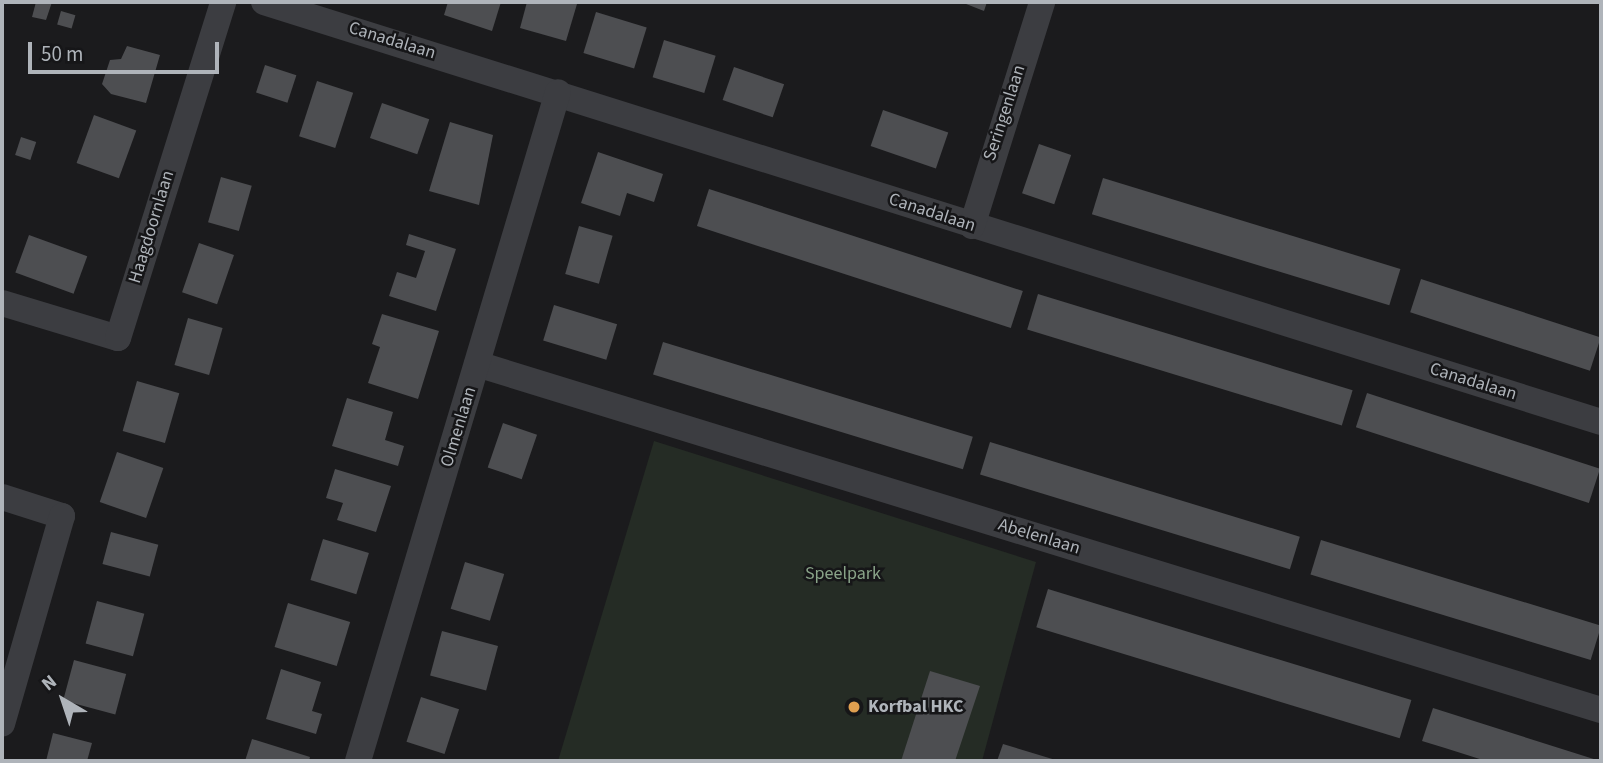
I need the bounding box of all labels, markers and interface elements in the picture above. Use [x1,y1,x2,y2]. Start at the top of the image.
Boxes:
street label: Canadalaan [346,18,438,64]
scale bar [32,28,222,72]
text: 50 m [41,39,83,69]
street label: Seringenlaan [979,62,1031,164]
street label: Haagdoornlaan [125,168,179,286]
street label: Canadalaan [886,189,978,237]
street label: Canadalaan [1427,359,1519,405]
street label: Olmenlaan [437,384,481,470]
street label: Abelenlaan [995,514,1083,560]
park label: Speelpark [805,563,881,585]
north arrow [28,665,98,735]
text: N [36,669,63,698]
place label: Korfbal HKC [868,696,964,718]
marker: Korfbal HKC [846,699,862,715]

